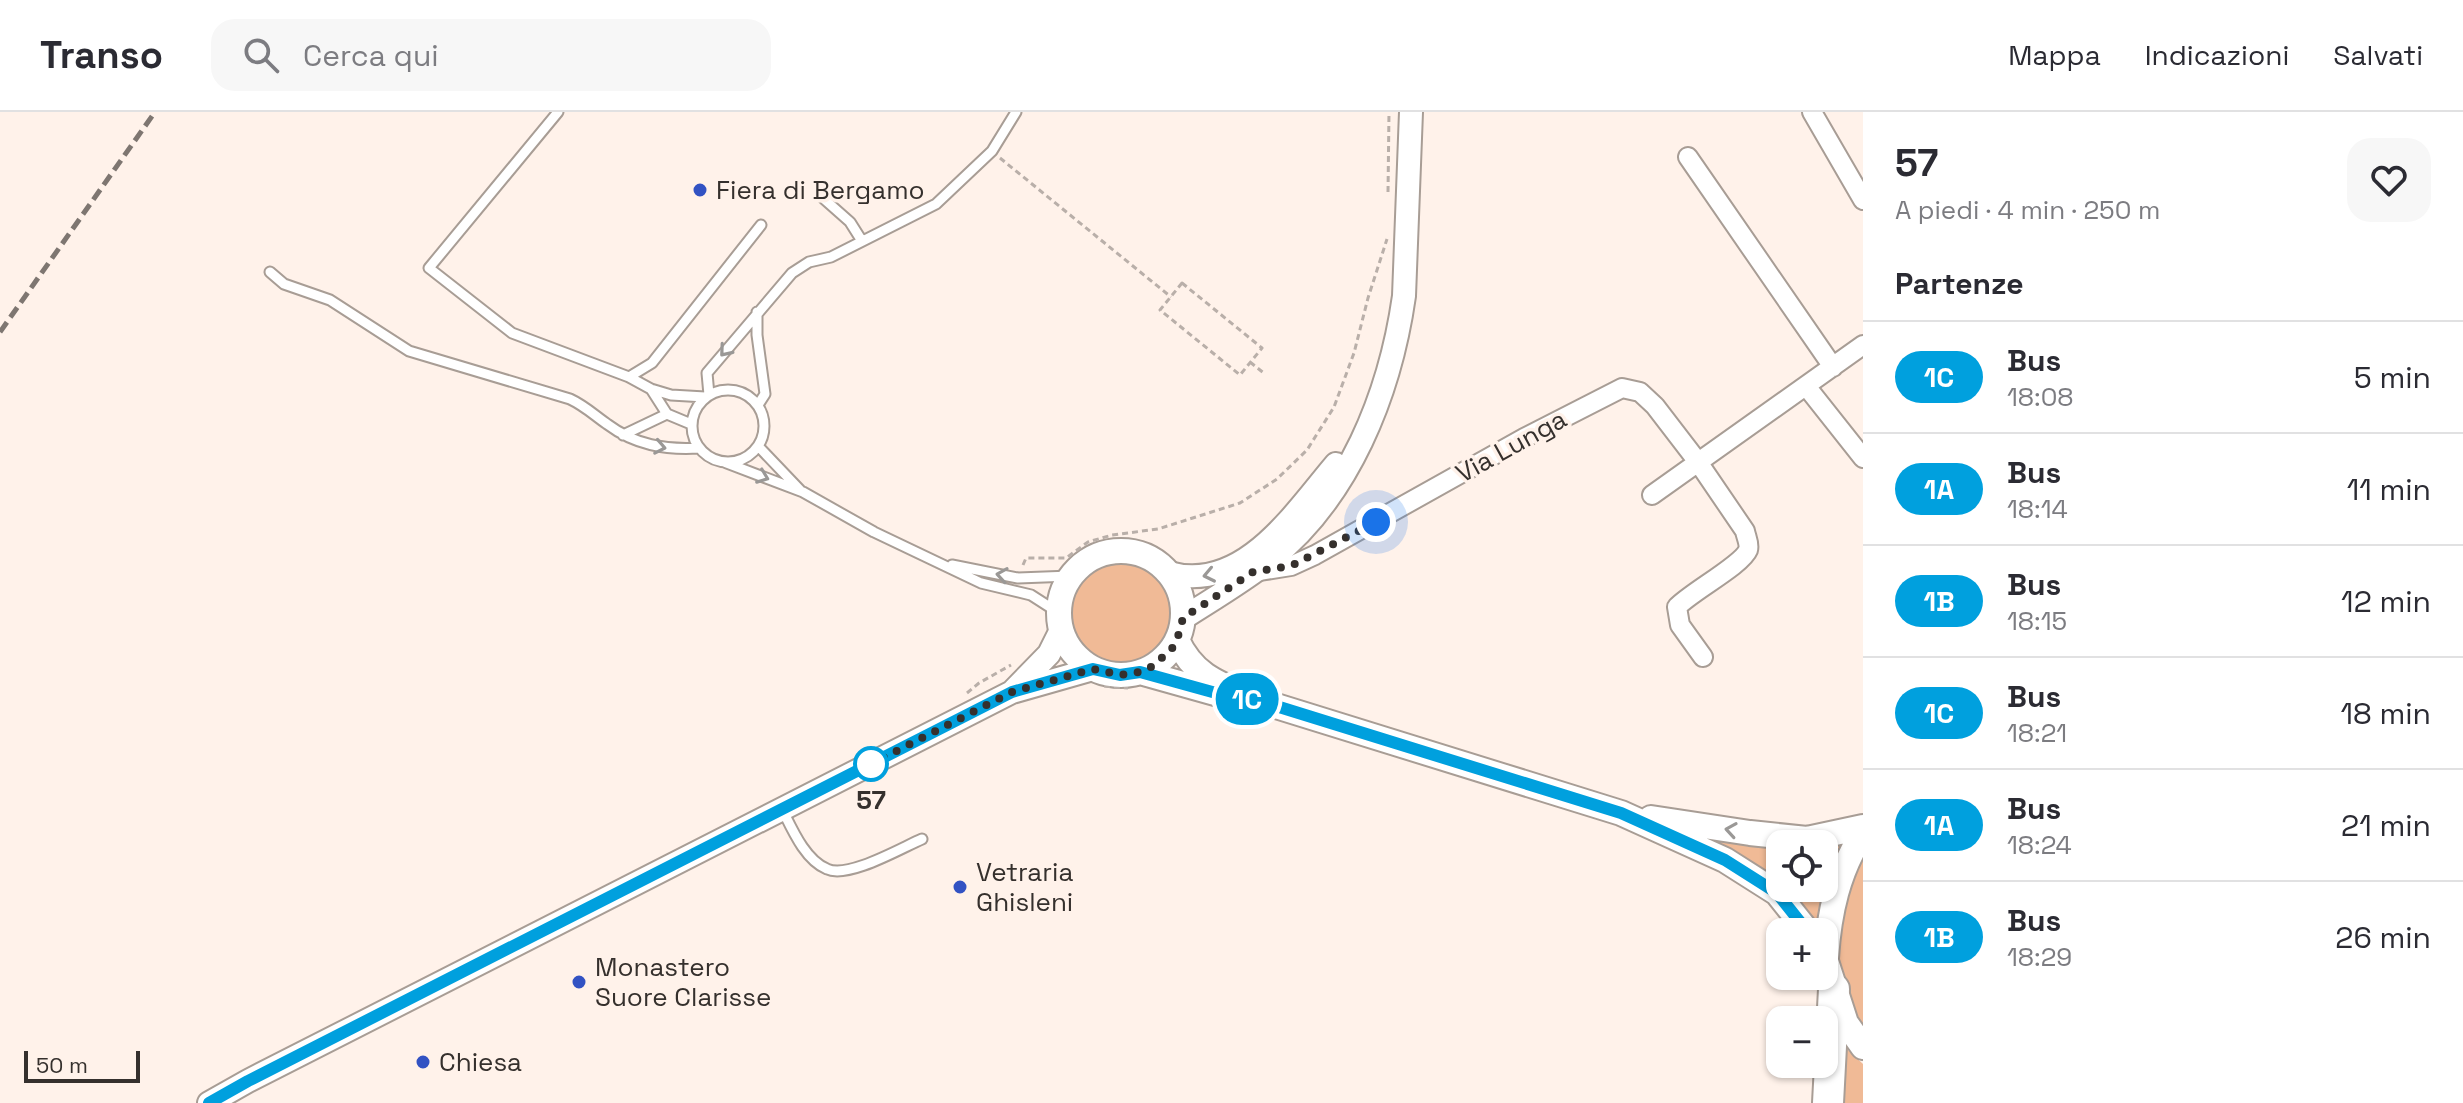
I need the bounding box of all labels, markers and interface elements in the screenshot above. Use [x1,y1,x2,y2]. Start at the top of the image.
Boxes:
search box [211,19,771,91]
text: Transo [40,31,163,79]
icon: search [239,33,283,77]
text: Cerca qui [303,36,439,75]
text: Mappa [2008,37,2101,73]
text: Indicazioni [2145,37,2289,73]
text: Salvati [2333,37,2423,73]
button: heart [2347,138,2431,222]
text: 57 [1895,139,1938,187]
place label: Fiera di Bergamo [716,173,925,207]
marker: Fiera di Bergamo [691,181,709,199]
text: A piedi · 4 min · 250 m [1895,193,2160,227]
text: Partenze [1895,264,2024,303]
text: Bus [2007,341,2061,380]
one-way arrow [720,342,735,356]
text: 5 min [2354,358,2431,397]
text: 1C [1924,359,1954,395]
text: 18:08 [2007,380,2074,414]
street label: Via Lunga [1450,402,1572,490]
one-way arrow [653,437,667,454]
text: Bus [2007,453,2061,492]
one-way arrow [755,467,769,484]
text: 11 min [2347,470,2431,509]
text: 1A [1924,471,1954,507]
text: 18:14 [2007,492,2068,526]
your location [1356,502,1396,542]
text: Bus [2007,565,2061,604]
one-way arrow [1202,566,1216,583]
one-way arrow [995,567,1008,584]
text: 12 min [2341,582,2431,621]
text: 1B [1923,583,1955,619]
text: 18:15 [2007,604,2067,638]
line badge: 1C [1211,673,1283,725]
text: Bus [2007,677,2061,716]
text: 1C [1232,681,1262,717]
text: 18 min [2341,694,2431,733]
text: 1C [1924,695,1954,731]
text: 18:21 [2007,716,2067,750]
marker: 57 [854,747,888,781]
place label: 57 [856,783,886,817]
text: Bus [2007,789,2061,828]
text: 21 min [2341,806,2431,845]
text: 1A [1924,807,1954,843]
one-way arrow [1724,823,1738,840]
text: 18:24 [2007,828,2072,862]
map controls [1766,830,1838,1078]
button: locate [1766,830,1838,902]
place label: Vetraria Ghisleni [976,855,1073,919]
marker: Vetraria Ghisleni [951,878,969,896]
text: Bus [2007,901,2061,940]
button: + [1766,918,1838,990]
text: 26 min [2335,918,2431,957]
text: 1B [1923,919,1955,955]
text: 18:29 [2007,940,2072,974]
place label: Monastero Suore Clarisse [595,950,771,1014]
marker: Monastero Suore Clarisse [570,973,588,991]
button: − [1766,1006,1838,1078]
place label: Chiesa [439,1045,522,1079]
scale bar [24,1047,140,1083]
text: 50 m [36,1051,88,1079]
marker: Chiesa [414,1053,432,1071]

